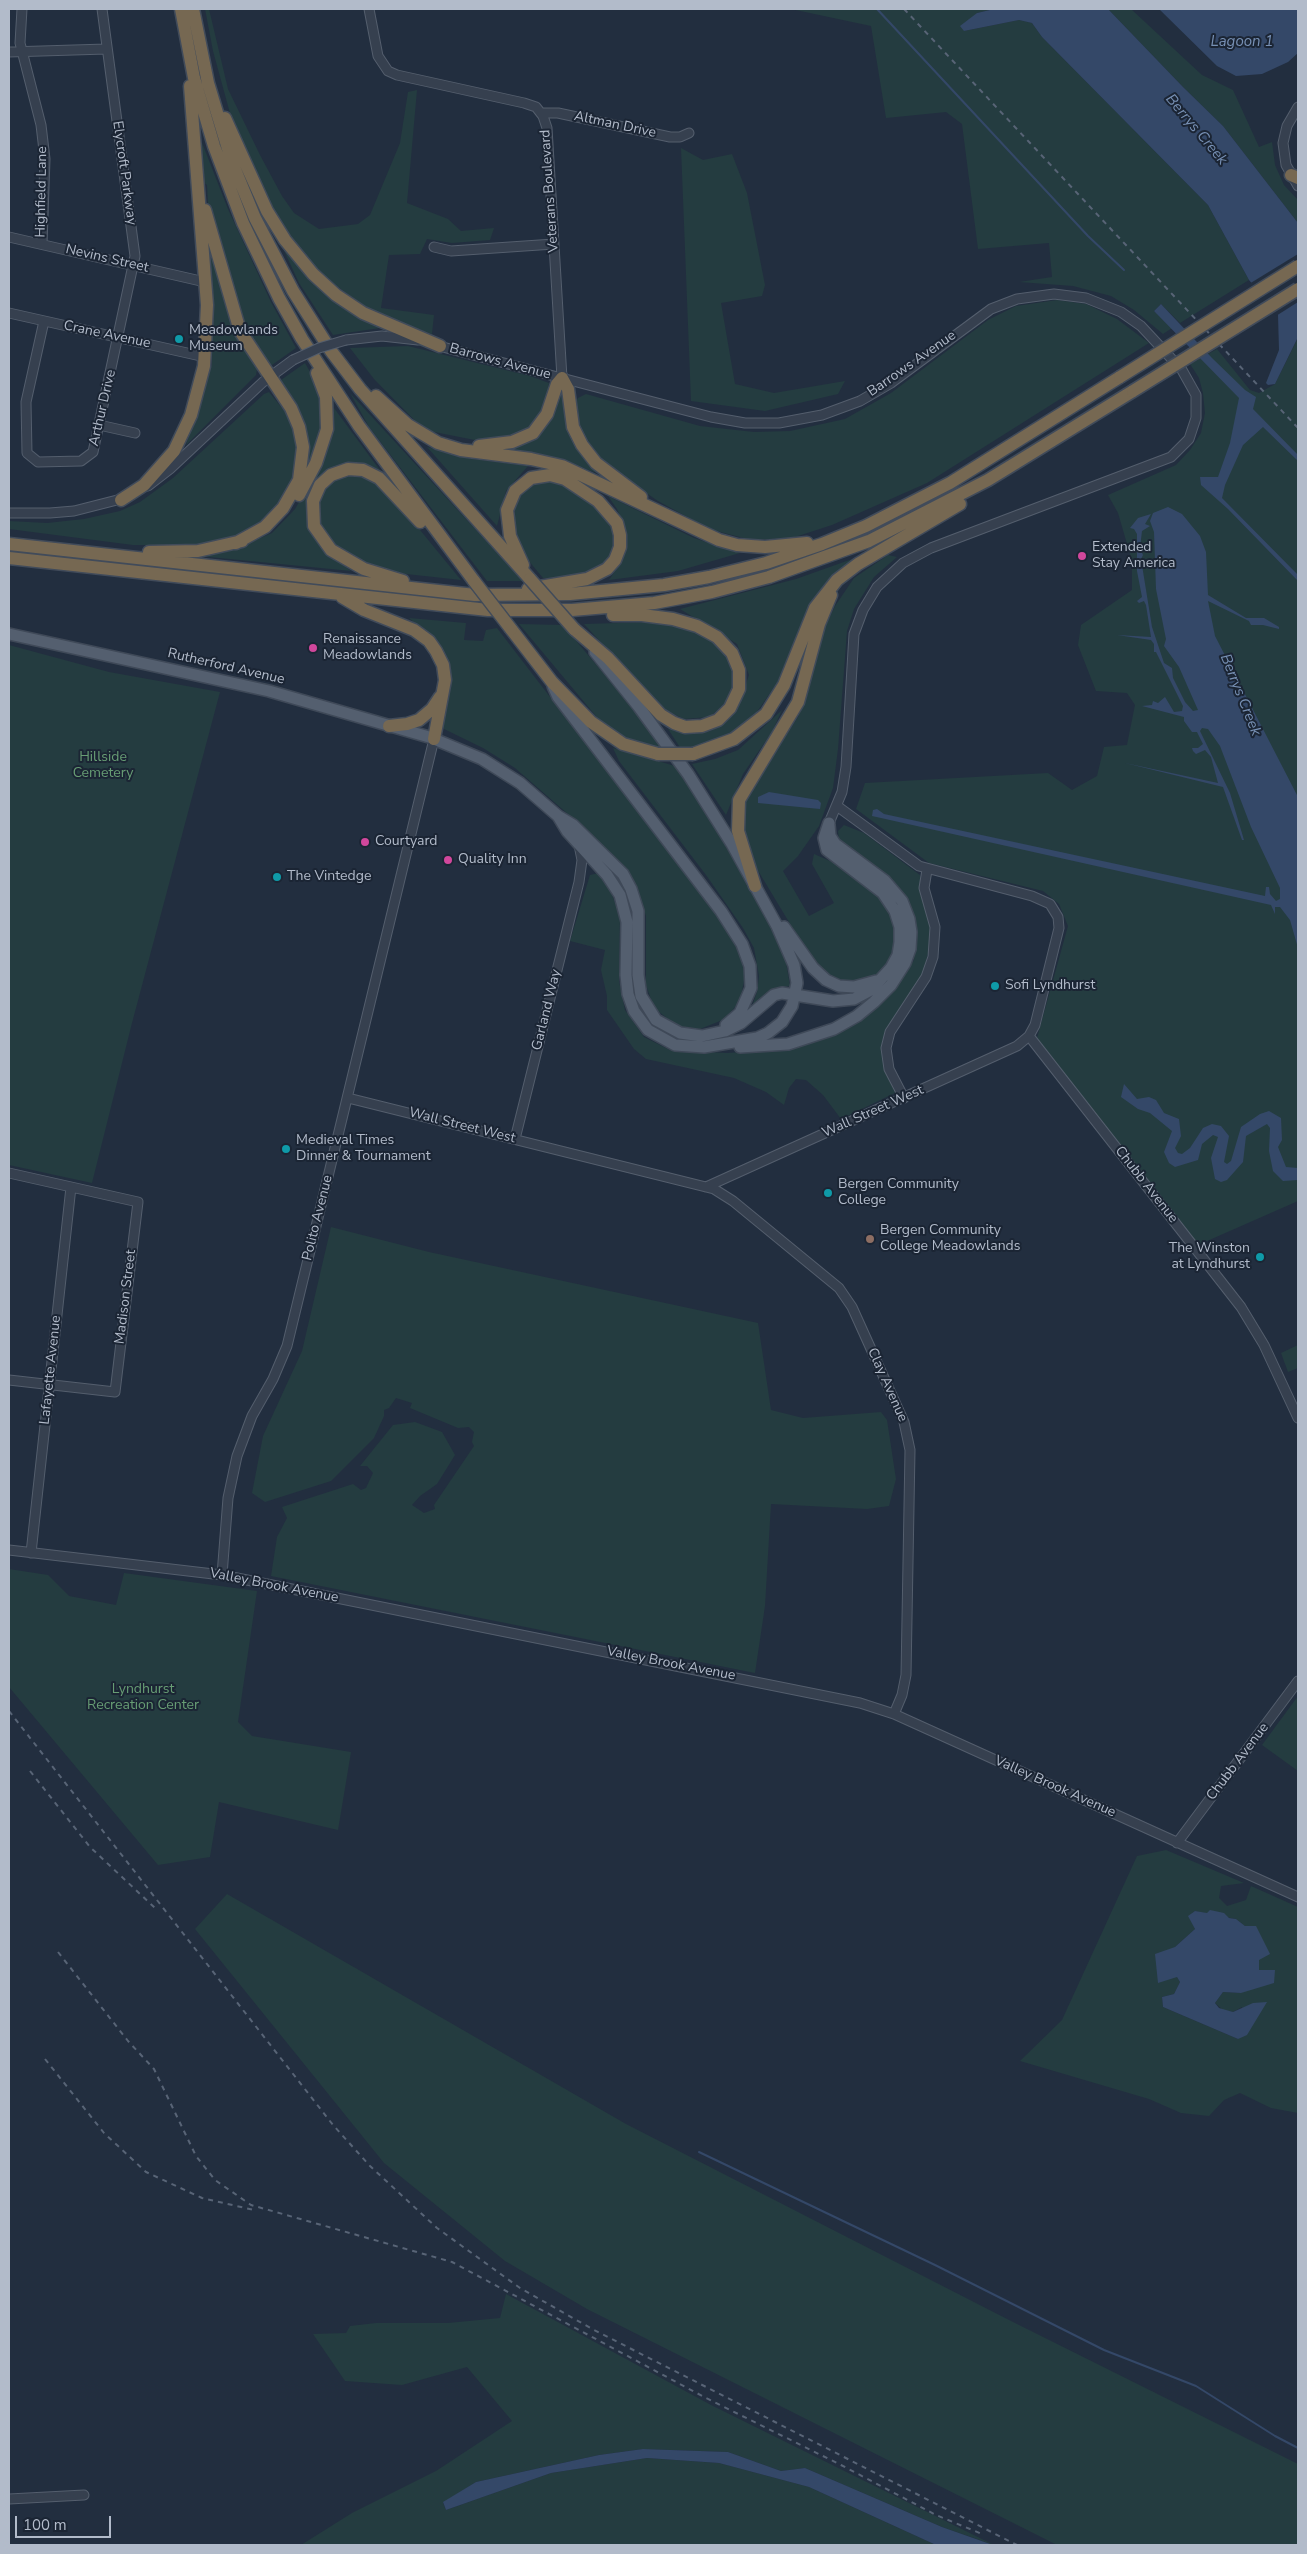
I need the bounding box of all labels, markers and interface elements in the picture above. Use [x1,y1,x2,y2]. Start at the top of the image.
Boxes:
water label: Lagoon 1 [1211,33,1273,51]
water label: Berrys Creek [1161,91,1231,169]
street label: Altman Drive [573,108,657,142]
street label: Elycroft Parkway [108,120,140,226]
street label: Veterans Boulevard [537,129,563,253]
street label: Highfield Lane [33,146,51,238]
street label: Nevins Street [64,241,150,277]
street label: Crane Avenue [62,318,152,352]
place label: Meadowlands Museum [189,323,278,356]
street label: Barrows Avenue [865,327,959,401]
marker: Meadowlands Museum [173,333,185,345]
street label: Barrows Avenue [448,340,552,384]
street label: Arthur Drive [86,368,120,448]
place label: Extended Stay America [1092,540,1175,572]
marker: Extended Stay America [1076,550,1088,562]
place label: Renaissance Meadowlands [323,632,412,664]
marker: Renaissance Meadowlands [307,642,319,654]
street label: Rutherford Avenue [166,645,286,689]
water label: Berrys Creek [1215,651,1265,739]
park label: Hillside Cemetery [73,750,133,782]
place label: Courtyard [375,834,438,850]
marker: Courtyard [359,836,371,848]
place label: Quality Inn [458,852,527,868]
marker: Quality Inn [442,854,454,866]
place label: The Vintedge [287,869,371,885]
marker: The Vintedge [271,871,283,883]
street label: Garland Way [529,968,565,1052]
place label: Sofi Lyndhurst [1005,978,1095,994]
marker: Sofi Lyndhurst [989,980,1001,992]
street label: Wall Street West [820,1082,926,1142]
street label: Wall Street West [407,1105,517,1147]
place label: Medieval Times Dinner & Tournament [296,1133,431,1166]
marker: Medieval Times Dinner & Tournament [280,1143,292,1155]
street label: Chubb Avenue [1111,1143,1181,1227]
street label: Polito Avenue [299,1173,337,1263]
place label: Bergen Community College [838,1177,959,1210]
marker: Bergen Community College [822,1187,834,1199]
place label: Bergen Community College Meadowlands [880,1223,1020,1256]
marker: Bergen Community College Meadowlands [864,1233,876,1245]
place label: The Winston at Lyndhurst [1169,1241,1250,1274]
street label: Madison Street [112,1249,140,1345]
marker: The Winston at Lyndhurst [1254,1251,1266,1263]
street label: Lafayette Avenue [37,1315,65,1425]
street label: Clay Avenue [863,1345,911,1425]
street label: Valley Brook Avenue [208,1565,340,1607]
street label: Valley Brook Avenue [605,1643,737,1685]
park label: Lyndhurst Recreation Center [87,1682,199,1714]
street label: Chubb Avenue [1203,1720,1273,1804]
street label: Valley Brook Avenue [992,1753,1118,1821]
scale bar [18,2506,114,2538]
text: 100 m [23,2515,67,2535]

